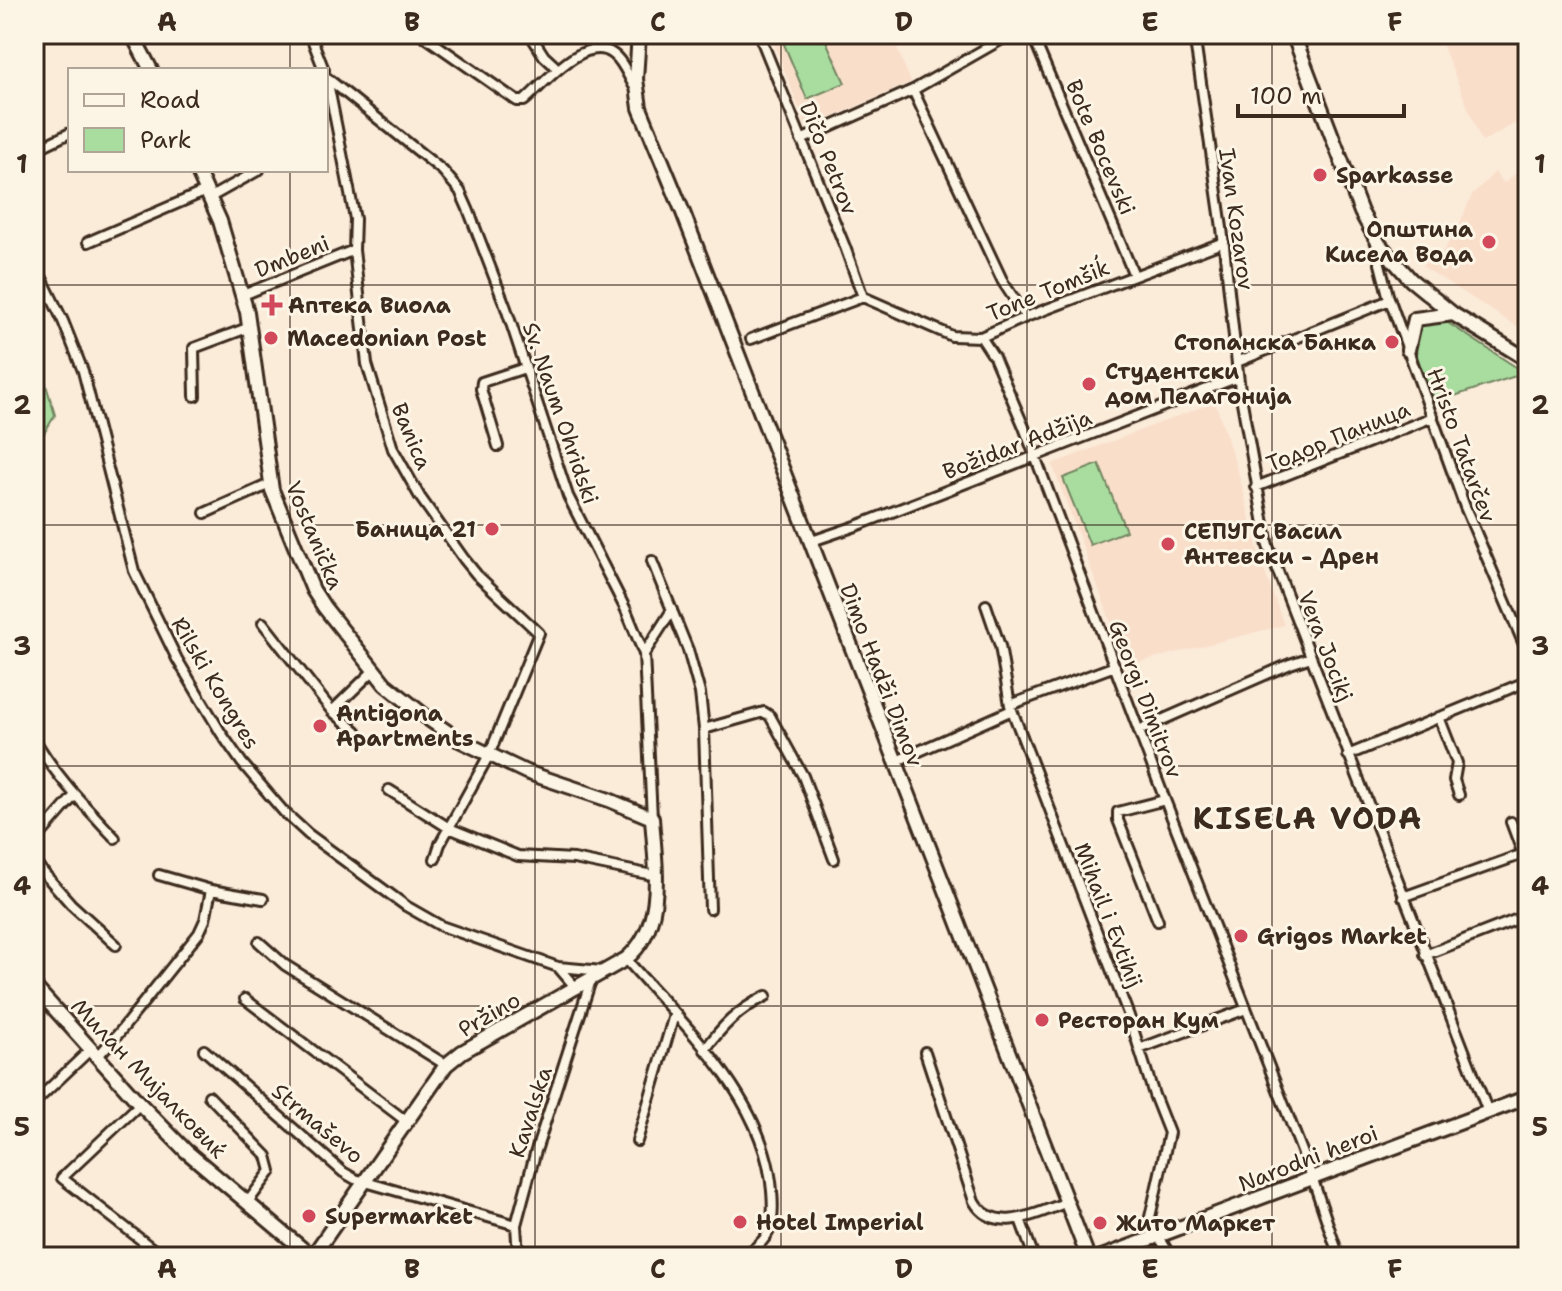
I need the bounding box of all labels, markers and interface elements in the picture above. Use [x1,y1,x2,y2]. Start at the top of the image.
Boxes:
text: A [157,4,177,39]
text: B [404,4,420,39]
text: C [650,4,666,39]
text: D [895,4,913,39]
text: E [1141,4,1159,39]
text: F [1387,4,1403,39]
legend [68,68,328,172]
scale bar [1238,68,1404,118]
street label: Bote Bocevski [1059,75,1142,219]
text: 100 m [1250,80,1322,112]
text: Road [140,84,200,116]
street label: Dičo Petrov [793,97,864,219]
text: Park [140,124,192,156]
text: 1 [16,146,28,181]
street label: Ivan Kozarov [1212,146,1261,292]
text: 1 [1534,146,1546,181]
place label: Sparkasse [1336,161,1453,190]
marker: Sparkasse [1311,166,1329,184]
place label: Општина Кисела Вода [1325,215,1473,269]
street label: Dmbeni [251,228,334,285]
marker: Општина Кисела Вода [1480,233,1498,251]
street label: Tone Tomšiḱ [982,252,1114,328]
place label: Аптека Виола [288,291,451,320]
marker: Аптека Виола [263,296,281,314]
street label: Sv. Naum Ohridski [516,318,605,508]
place label: Macedonian Post [287,324,487,353]
place label: Стопанска Банка [1174,328,1376,357]
marker: Macedonian Post [262,329,280,347]
marker: Стопанска Банка [1383,333,1401,351]
place label: Студентски дом Пелагонија [1105,357,1292,411]
street label: Hristo Tatarčev [1420,364,1503,526]
marker: Студентски дом Пелагонија [1080,375,1098,393]
text: 2 [13,387,31,422]
text: 2 [1531,387,1549,422]
street label: Тодор Паница [1262,394,1415,479]
street label: Banica [385,398,439,474]
street label: Božidar Adžija [939,403,1096,486]
street label: Vostanička [279,477,350,594]
place label: Баница 21 [355,515,476,544]
place label: СЕПУГС Васил Антевски - Дрен [1184,517,1379,571]
marker: Баница 21 [483,520,501,538]
marker: СЕПУГС Васил Антевски - Дрен [1159,535,1177,553]
street label: Dimo Hadži Dimov [833,579,930,771]
street label: Vera Jocikj [1291,587,1360,706]
street label: Rilski Kongres [165,612,266,755]
street label: Georgi Dimitrov [1102,616,1189,783]
text: 3 [13,628,31,663]
text: 3 [1531,628,1549,663]
place label: Antigona Apartments [336,699,474,753]
marker: Antigona Apartments [311,717,329,735]
district label: KISELA VODA [1193,798,1423,839]
street label: Mihail i Evtihij [1068,839,1150,992]
text: 4 [13,868,31,903]
text: 4 [1531,868,1549,903]
place label: Grigos Market [1257,922,1427,951]
marker: Grigos Market [1232,927,1250,945]
street label: Pržino [453,985,526,1044]
street label: Милан Мијалковиќ [65,992,233,1165]
place label: Ресторан Кум [1058,1006,1219,1035]
marker: Ресторан Кум [1033,1011,1051,1029]
street label: Kavalska [502,1063,559,1161]
street label: Strmaševo [266,1077,370,1170]
text: 5 [14,1109,30,1144]
text: 5 [1532,1109,1548,1144]
street label: Narodni heroi [1234,1119,1382,1198]
place label: Supermarket [325,1202,473,1231]
marker: Supermarket [300,1207,318,1225]
place label: Hotel Imperial [756,1208,924,1237]
place label: Жито Маркет [1116,1209,1276,1238]
marker: Hotel Imperial [731,1213,749,1231]
marker: Жито Маркет [1091,1214,1109,1232]
text: A [157,1251,177,1286]
text: B [404,1251,420,1286]
text: C [650,1251,666,1286]
text: D [895,1251,913,1286]
text: E [1141,1251,1159,1286]
text: F [1387,1251,1403,1286]

